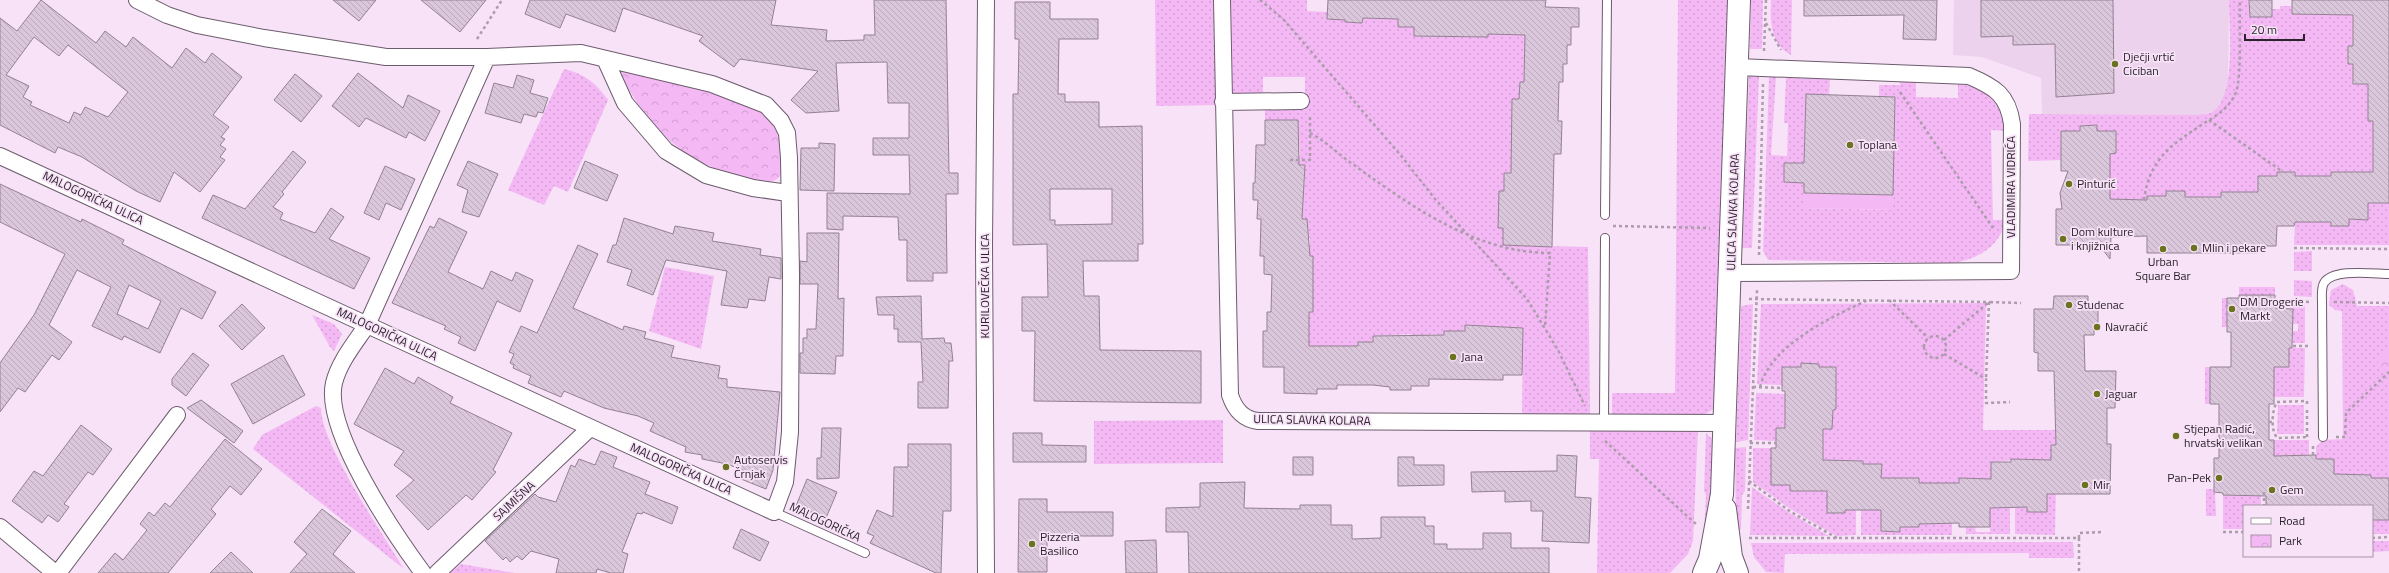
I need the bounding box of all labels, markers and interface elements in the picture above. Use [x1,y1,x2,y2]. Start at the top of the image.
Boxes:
scale bar [2245,16,2304,42]
text: 20 m [2251,20,2277,39]
place label: Dječji vrtić Ciciban [2123,47,2175,80]
marker: Dječji vrtić Ciciban [2110,59,2120,69]
place label: Toplana [1858,135,1897,154]
street label: VLADIMIRA VIDRIĆA [2001,136,2020,238]
marker: Toplana [1845,140,1855,150]
street label: ULICA SLAVKA KOLARA [1721,153,1744,271]
street label: MALOGORIČKA ULICA [40,166,147,229]
place label: Pinturić [2077,174,2116,193]
marker: Pinturić [2064,179,2074,189]
place label: Dom kulture i knjižnica [2071,222,2133,255]
street label: KURILOVEČKA ULICA [975,234,994,338]
marker: Dom kulture i knjižnica [2058,234,2068,244]
place label: Mlin i pekare [2202,238,2266,257]
marker: Mlin i pekare [2189,243,2199,253]
marker: Urban Square Bar [2158,244,2168,254]
place label: Urban Square Bar [2135,252,2191,285]
place label: DM Drogerie Markt [2240,292,2304,325]
place label: Studenac [2077,295,2124,314]
marker: Studenac [2064,300,2074,310]
street label: MALOGORIČKA ULICA [334,302,441,365]
marker: DM Drogerie Markt [2227,304,2237,314]
place label: Navračić [2105,317,2148,336]
marker: Navračić [2092,322,2102,332]
place label: Jana [1461,347,1483,366]
marker: Jana [1448,352,1458,362]
place label: Jaguar [2105,384,2137,403]
marker: Jaguar [2092,389,2102,399]
street label: ULICA SLAVKA KOLARA [1253,409,1371,430]
place label: Stjepan Radić, hrvatski velikan [2184,419,2262,452]
marker: Stjepan Radić, hrvatski velikan [2171,431,2181,441]
street label: MALOGORIČKA ULICA [627,438,735,500]
place label: Autoservis Črnjak [734,450,788,483]
marker: Autoservis Črnjak [721,462,731,472]
place label: Pan-Pek [2167,468,2211,487]
marker: Pan-Pek [2214,473,2224,483]
place label: Mir [2093,475,2110,494]
street label: SAJMIŠNA [488,476,539,525]
marker: Mir [2080,480,2090,490]
place label: Gem [2280,480,2303,499]
marker: Gem [2267,485,2277,495]
street label: MALOGORIČKA [786,497,864,546]
legend [2243,505,2373,557]
text: Road [2279,511,2305,530]
place label: Pizzeria Basilico [1040,527,1079,560]
text: Park [2279,531,2302,550]
marker: Pizzeria Basilico [1027,539,1037,549]

